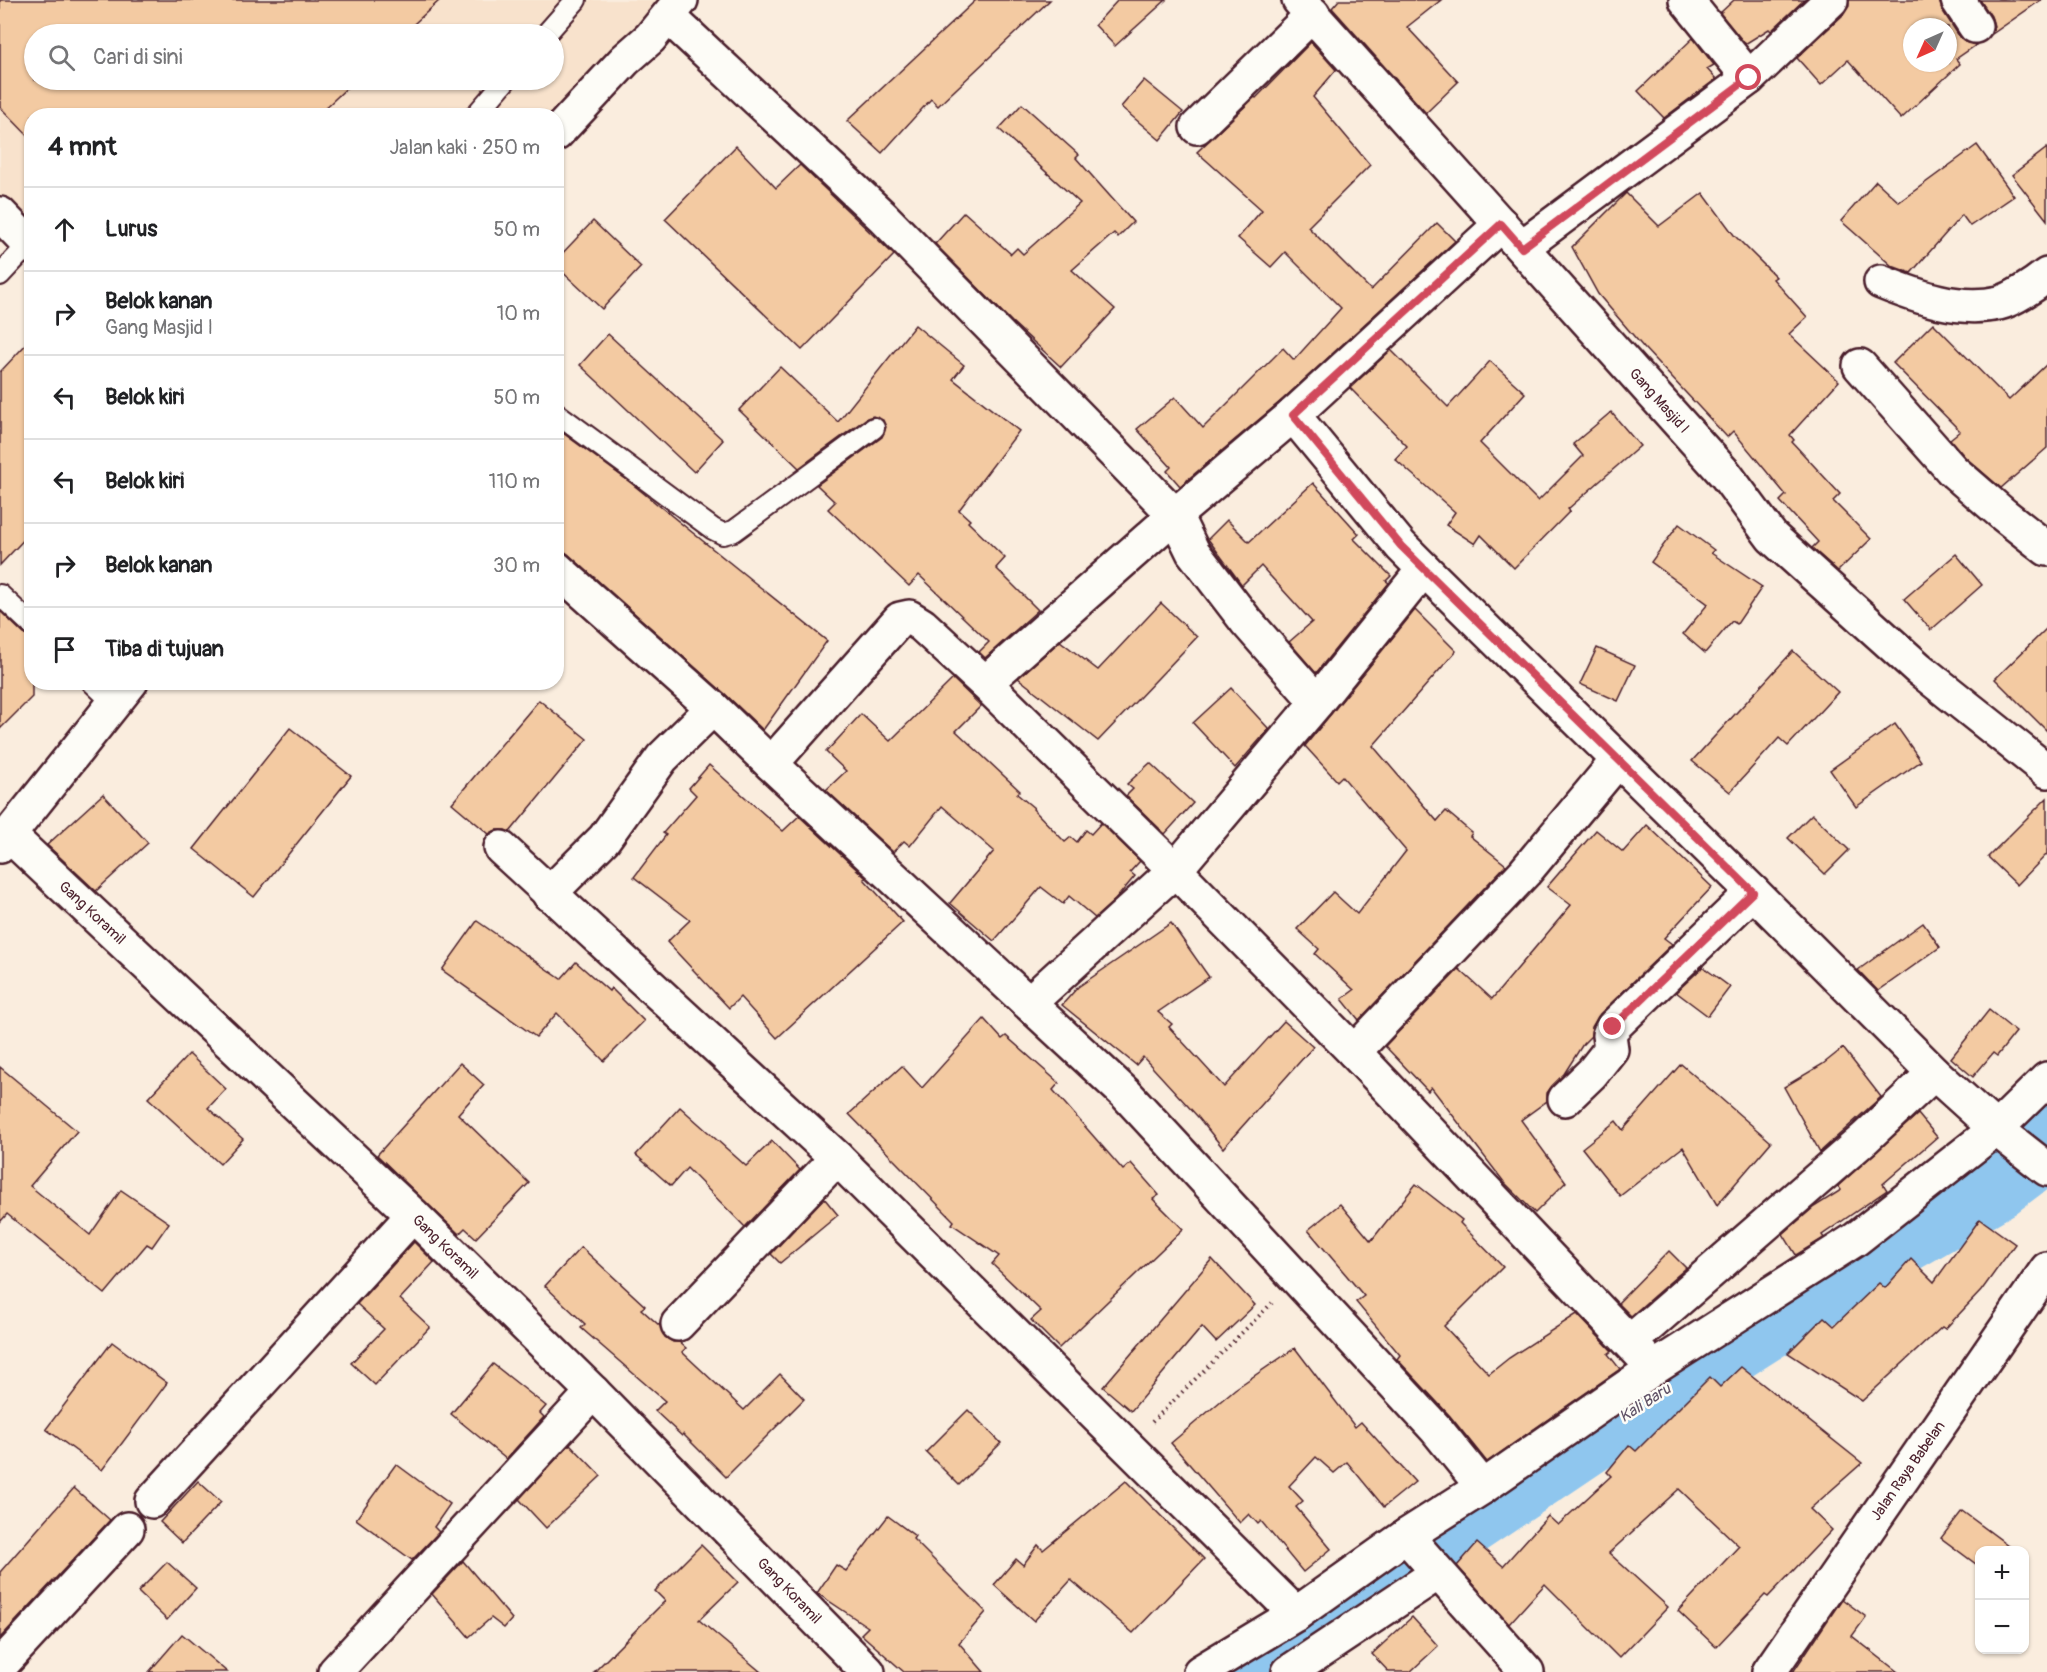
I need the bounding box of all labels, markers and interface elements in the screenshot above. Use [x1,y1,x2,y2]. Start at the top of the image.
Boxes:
north arrow [1903,18,1957,72]
search box [24,24,564,90]
icon: search [45,41,78,74]
text: Cari di sini [93,43,183,71]
route start [1735,64,1761,90]
text: 4 mnt [48,131,117,163]
text: Jalan kaki · 250 m [390,135,540,160]
icon: ahead [48,213,81,246]
text: Lurus [105,215,157,243]
text: 50 m [493,217,540,242]
text: Belok kanan [105,287,213,315]
icon: right [48,297,81,330]
text: 10 m [496,301,540,326]
text: Gang Masjid I [105,315,213,340]
street label: Gang Masjid I [1625,364,1693,438]
icon: left [48,381,81,414]
text: Belok kiri [105,383,184,411]
text: 50 m [493,385,540,410]
icon: left [48,465,81,498]
text: Belok kiri [105,467,184,495]
text: 110 m [489,469,540,494]
icon: right [48,549,81,582]
text: Belok kanan [105,551,213,579]
text: 30 m [493,553,540,578]
icon: arrive [48,633,81,666]
text: Tiba di tujuan [105,635,224,663]
street label: Gang Koramil [55,877,129,949]
route end [1599,1013,1625,1039]
street label: Gang Koramil [408,1211,482,1283]
water label: Kali Baru [1615,1378,1675,1427]
street label: Jalan Raya Babelan [1867,1418,1949,1524]
map controls [1975,1546,2029,1654]
button: + [1975,1546,2029,1600]
street label: Gang Koramil [753,1554,825,1628]
button: − [1975,1600,2029,1654]

